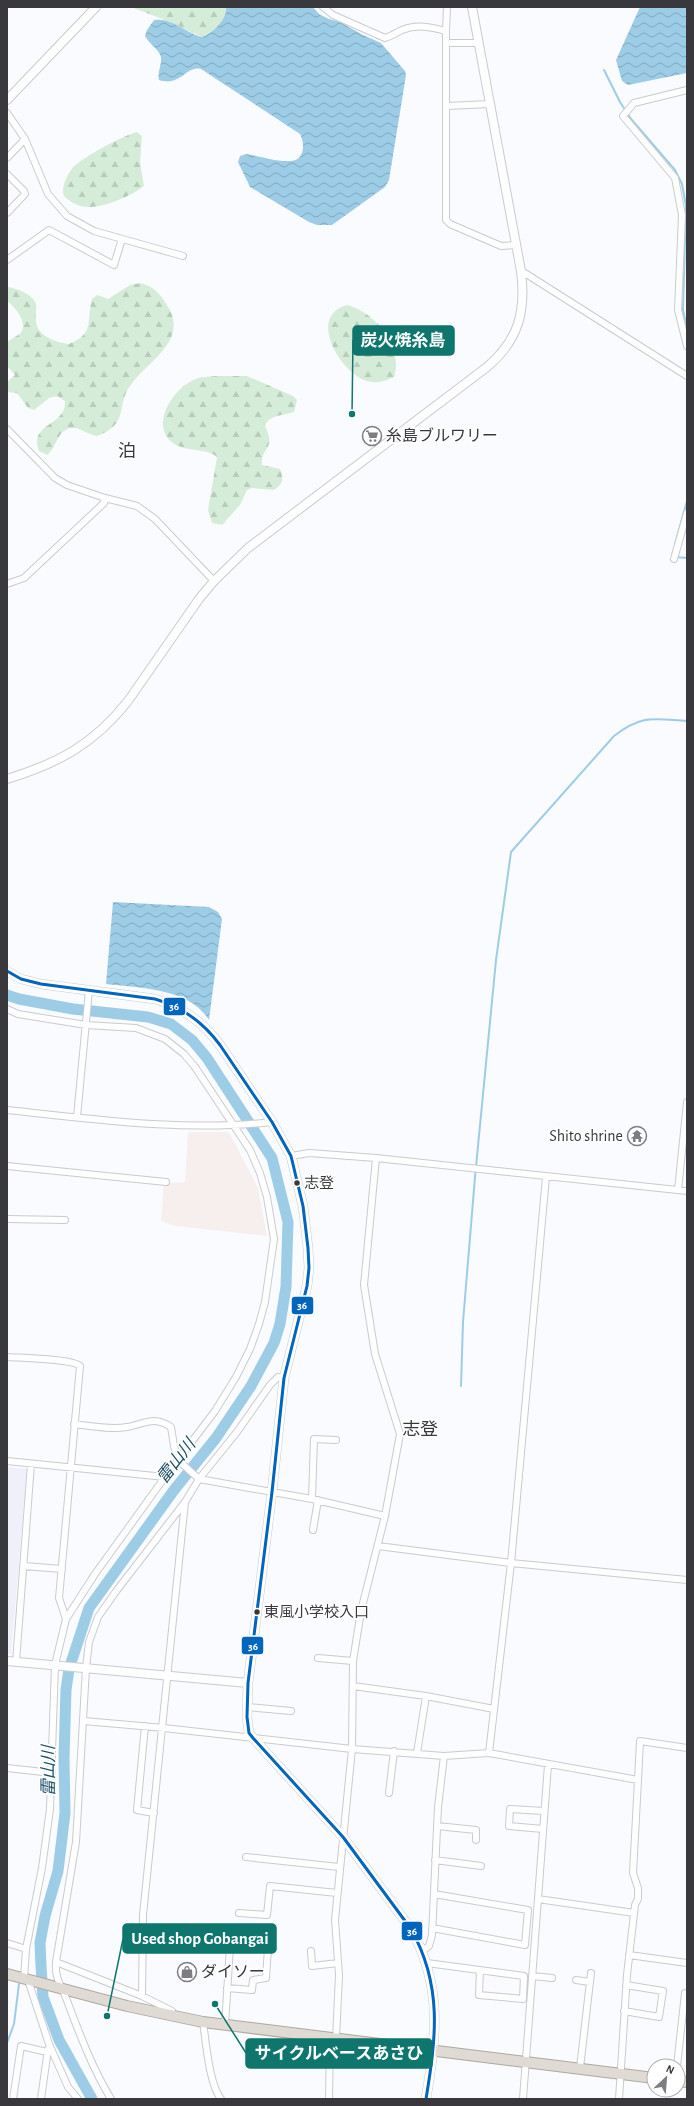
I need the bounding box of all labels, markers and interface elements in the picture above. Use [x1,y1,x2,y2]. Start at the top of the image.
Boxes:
callout: 炭火焼糸島 [353,326,454,355]
text: 炭火焼糸島 [361,331,446,349]
supermarket icon: 糸島ブルワリー [361,425,383,447]
place label: 糸島ブルワリー [386,427,498,444]
district label: 泊 [118,441,136,461]
line badge: 36 [163,997,186,1016]
text: 36 [169,1001,179,1012]
temple icon: Shito shrine [626,1125,648,1147]
place label: Shito shrine [549,1128,623,1144]
place label: 志登 [304,1175,334,1191]
marker: 志登 [292,1178,302,1188]
line badge: 36 [291,1296,314,1315]
text: 36 [297,1300,307,1311]
district label: 志登 [402,1420,438,1439]
water label: 雷山川 [154,1434,200,1486]
place label: 東風小学校入口 [264,1604,369,1620]
marker: 東風小学校入口 [252,1607,262,1617]
line badge: 36 [241,1636,264,1655]
text: 36 [248,1641,258,1652]
water label: 雷山川 [40,1744,57,1797]
line badge: 36 [401,1921,423,1941]
callout: Used shop Gobangai [123,1924,276,1953]
text: 36 [407,1926,417,1937]
text: Used shop Gobangai [131,1930,269,1947]
shop icon: ダイソー [176,1961,198,1983]
place label: ダイソー [201,1963,265,1980]
callout: サイクルベースあさひ [246,2039,432,2068]
text: サイクルベースあさひ [255,2044,423,2062]
north arrow [646,2058,686,2098]
text: N [664,2063,676,2076]

